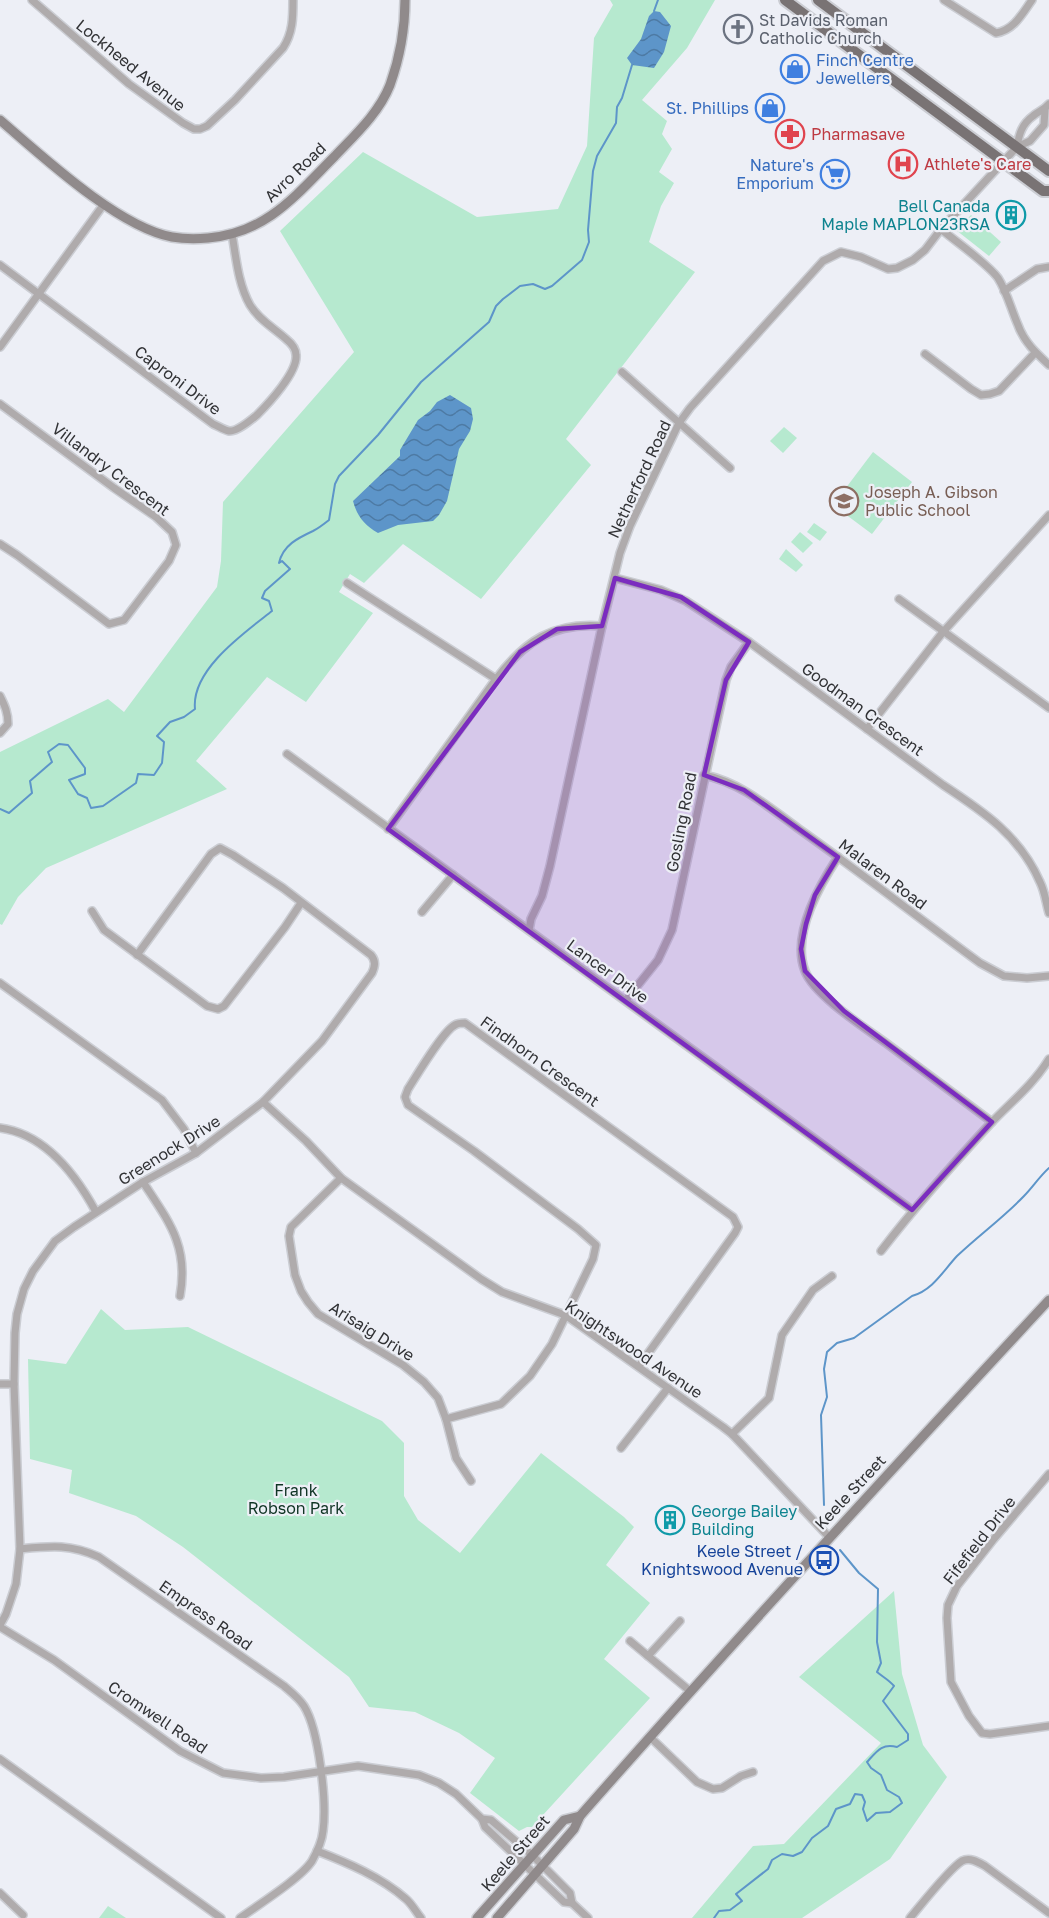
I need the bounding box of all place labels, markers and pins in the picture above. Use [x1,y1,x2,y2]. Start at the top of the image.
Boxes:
place label: St Davids Roman Catholic Church [759,10,888,48]
church icon: St Davids Roman Catholic Church [722,13,754,45]
place label: Finch Centre Jewellers [816,50,914,88]
shop icon: Finch Centre Jewellers [779,53,811,85]
shop icon: St. Phillips [754,92,786,124]
place label: St. Phillips [666,98,749,118]
pharmacy icon: Pharmasave [774,118,806,150]
place label: Pharmasave [811,124,905,144]
hospital icon: Athlete's Care [887,148,919,180]
place label: Athlete's Care [924,154,1031,174]
place label: Nature's Emporium [736,155,814,193]
supermarket icon: Nature's Emporium [819,158,851,190]
place label: Bell Canada Maple MAPLON23RSA [821,196,990,234]
building icon: Bell Canada Maple MAPLON23RSA [995,199,1027,231]
place label: Joseph A. Gibson Public School [865,482,998,520]
school or university icon: Joseph A. Gibson Public School [828,485,860,517]
place label: George Bailey Building [691,1501,797,1539]
building icon: George Bailey Building [654,1504,686,1536]
place label: Keele Street / Knightswood Avenue [641,1541,803,1579]
bus stop icon: Keele Street / Knightswood Avenue [808,1544,840,1576]

